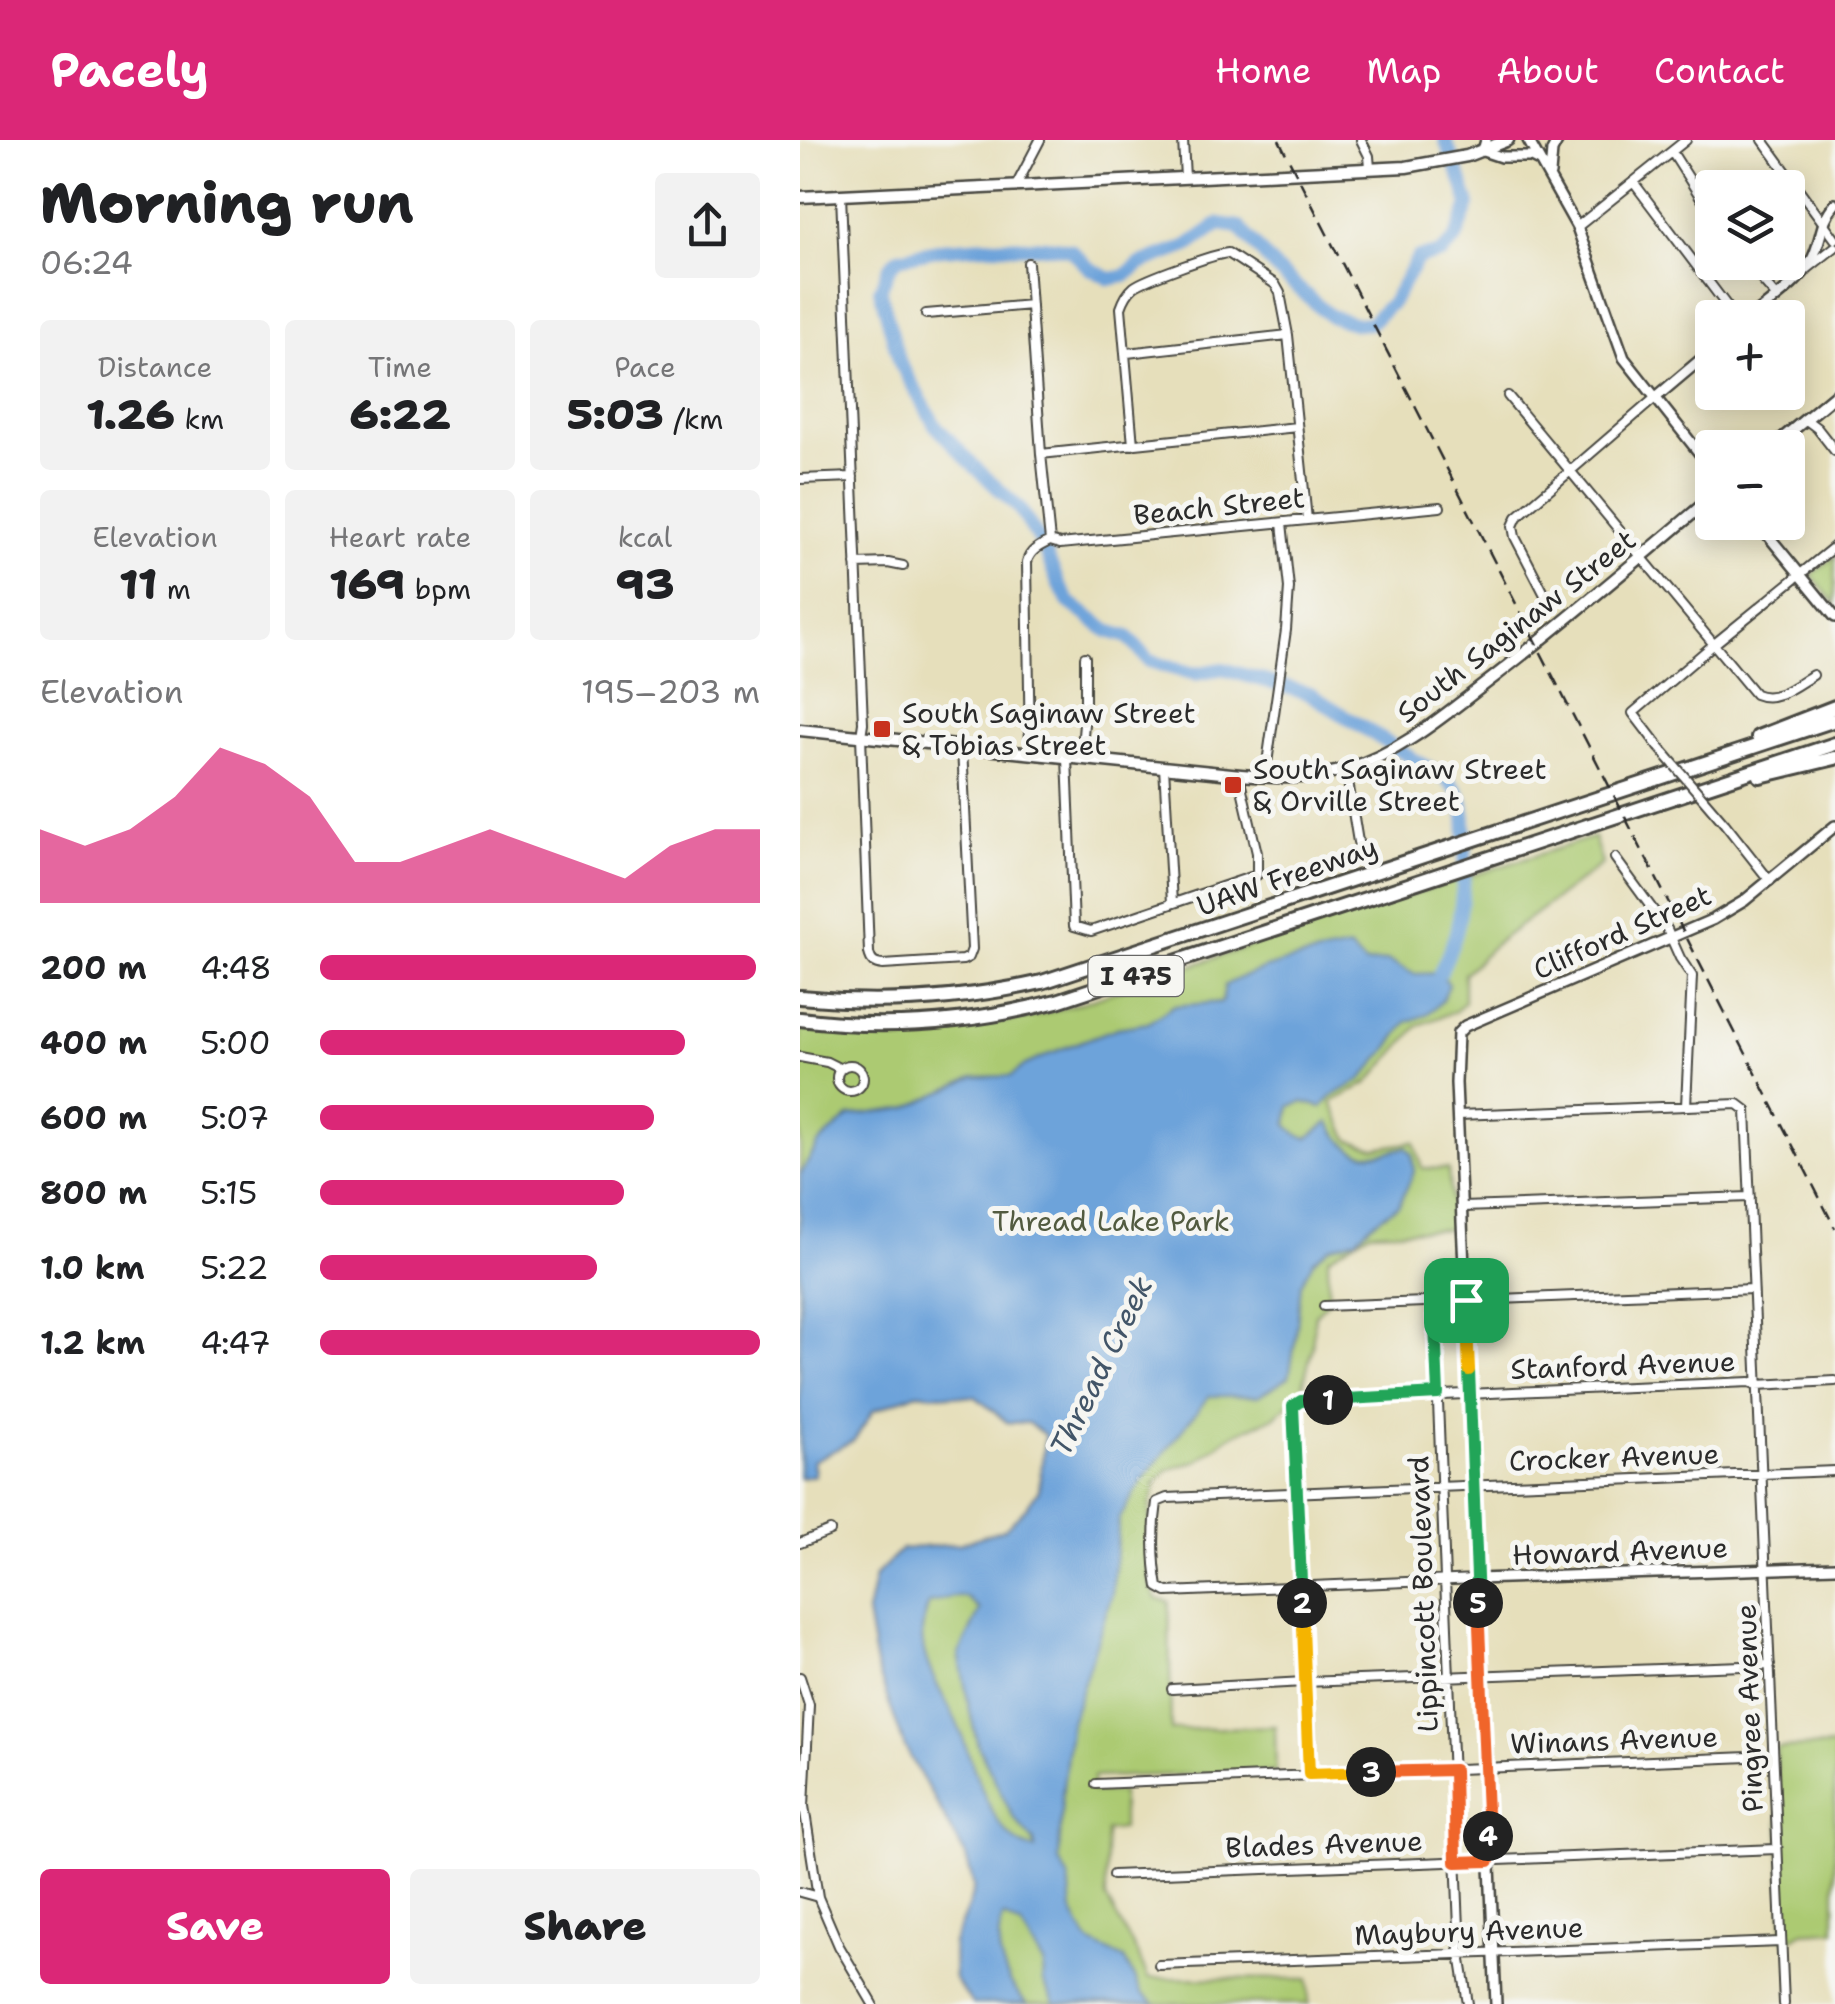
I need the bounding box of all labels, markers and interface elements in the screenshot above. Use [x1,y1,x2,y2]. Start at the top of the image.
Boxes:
text: Pacely [50,38,209,102]
text: Home [1215,47,1311,94]
text: Map [1366,47,1441,94]
text: About [1496,47,1599,94]
text: Contact [1654,47,1785,94]
text: Morning run [40,166,414,240]
map controls [1695,170,1805,540]
button: layers [1695,170,1805,280]
button: share [655,173,760,278]
text: 06:24 [40,241,133,284]
button: + [1695,300,1805,410]
text: Distance [98,348,212,386]
text: Time [368,348,432,386]
text: Pace [614,348,676,386]
text: 1.26 [86,386,175,442]
text: 6:22 [349,386,451,442]
text: 5:03 [567,386,664,442]
text: km [175,400,224,438]
text: /km [664,400,723,438]
button: − [1695,430,1805,540]
street label: Beach Street [1131,478,1307,534]
text: Elevation [92,518,218,556]
text: Heart rate [329,518,471,556]
text: kcal [618,518,672,556]
street label: South Saginaw Street [1389,521,1643,731]
text: 11 [119,556,157,612]
text: 169 [329,556,405,612]
text: 93 [616,556,674,612]
text: m [157,570,191,608]
text: bpm [405,570,471,608]
text: Elevation [40,670,183,713]
text: 195–203 m [581,670,760,713]
place label: South Saginaw Street & Tobias Street [902,694,1196,764]
marker: South Saginaw Street & Tobias Street [871,718,893,740]
place label: South Saginaw Street & Orville Street [1253,750,1547,820]
marker: South Saginaw Street & Orville Street [1222,774,1244,796]
street label: UAW Freeway [1192,827,1382,925]
street label: Clifford Street [1527,876,1717,988]
text: 200 m [40,946,147,989]
text: 4:48 [200,946,272,989]
road number: I 475 [1088,956,1184,996]
text: 400 m [40,1021,147,1064]
text: 5:00 [200,1021,271,1064]
text: 600 m [40,1096,147,1139]
text: 5:07 [200,1096,269,1139]
text: 800 m [40,1171,147,1214]
text: 5:15 [200,1171,257,1214]
park label: Thread Lake Park [992,1202,1230,1240]
text: 1.0 km [40,1246,145,1289]
text: 5:22 [200,1246,269,1289]
pin [1424,1258,1509,1343]
water label: Thread Creek [1040,1269,1162,1463]
icon: arrive [1439,1273,1494,1328]
text: 1.2 km [40,1321,145,1364]
text: 4:47 [200,1321,271,1364]
street label: Stanford Avenue [1510,1342,1736,1388]
pin: 1 [1303,1375,1353,1425]
text: 1 [1322,1381,1334,1419]
street label: Crocker Avenue [1508,1434,1720,1480]
street label: Lippincott Boulevard [1399,1455,1447,1733]
street label: Howard Avenue [1511,1528,1729,1574]
pin: 2 [1277,1578,1327,1628]
pin: 5 [1453,1578,1503,1628]
text: 2 [1292,1584,1312,1622]
text: 5 [1469,1584,1487,1622]
street label: Pingree Avenue [1726,1603,1772,1813]
street label: Winans Avenue [1509,1717,1719,1763]
pin: 3 [1346,1747,1396,1797]
text: 3 [1361,1753,1381,1791]
pin: 4 [1463,1811,1513,1861]
text: 4 [1478,1817,1498,1855]
street label: Blades Avenue [1225,1822,1423,1866]
button: Save [40,1869,390,1984]
button: Share [410,1869,760,1984]
street label: Maybury Avenue [1354,1908,1584,1954]

